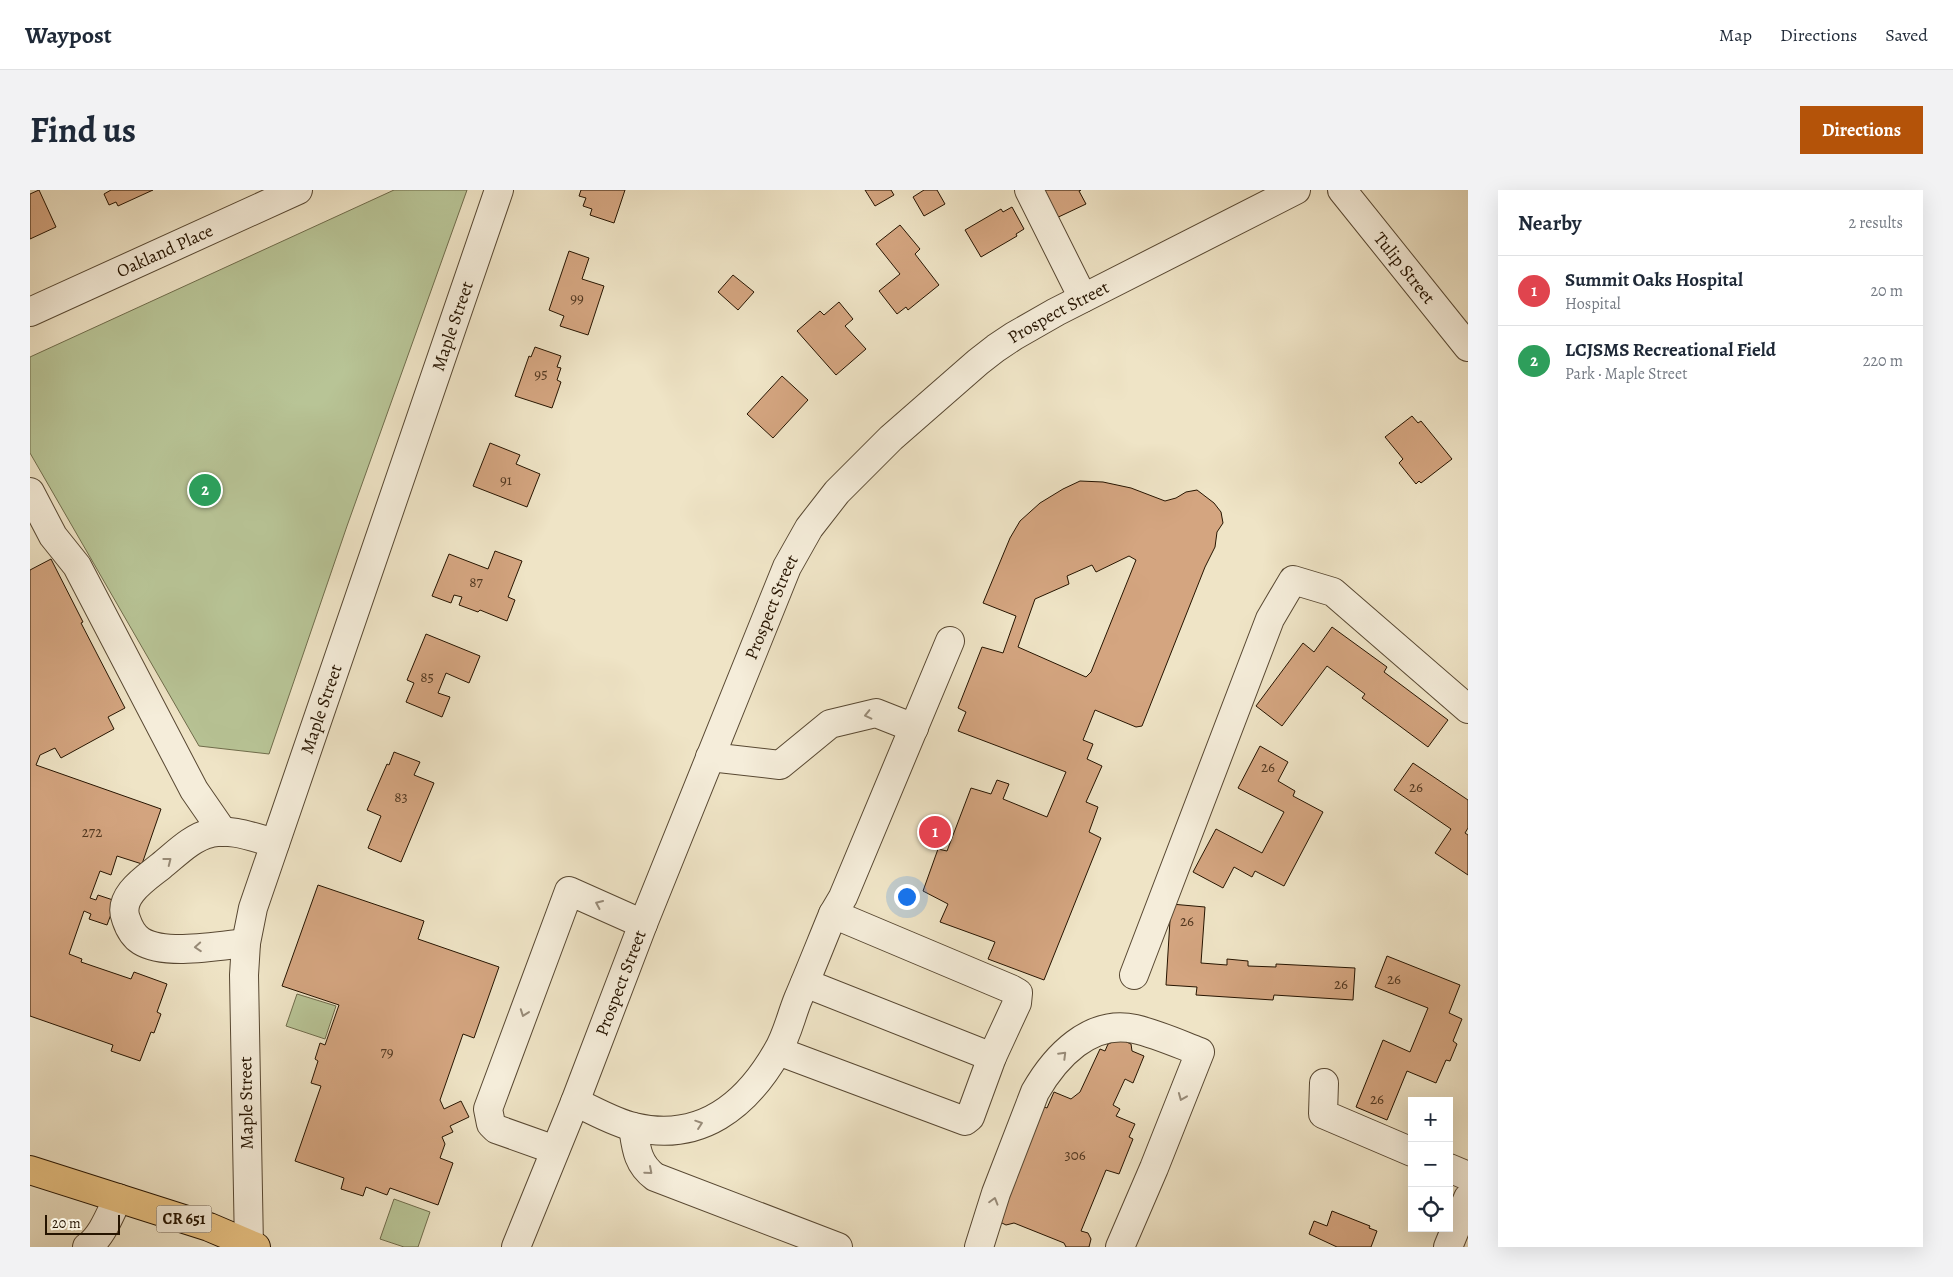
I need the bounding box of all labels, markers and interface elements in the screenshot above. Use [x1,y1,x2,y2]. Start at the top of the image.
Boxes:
text: Waypost [25,19,112,51]
text: Map [1719,23,1752,47]
text: Directions [1780,23,1857,47]
text: Saved [1885,23,1928,47]
text: Find us [30,106,136,154]
button: Directions [1800,106,1923,154]
text: Nearby [1518,209,1581,237]
text: 2 results [1848,212,1903,234]
street label: Oakland Place [112,218,217,283]
street label: Tulip Street [1368,227,1441,309]
text: Summit Oaks Hospital [1565,267,1743,293]
street label: Prospect Street [1003,275,1113,349]
street label: Maple Street [426,278,479,374]
text: 1 [1531,280,1537,302]
text: 20 m [1870,280,1903,302]
house number: 99 [570,288,584,308]
text: Hospital [1565,293,1621,315]
text: LCJSMS Recreational Field [1565,337,1776,363]
text: 2 [1530,350,1538,372]
text: 220 m [1863,350,1903,372]
text: Park · Maple Street [1565,363,1687,385]
house number: 95 [534,364,548,384]
house number: 91 [500,470,512,490]
pin: 2 [189,471,221,509]
street label: Prospect Street [739,550,804,663]
house number: 87 [469,572,483,592]
street label: Maple Street [295,661,348,757]
house number: 85 [420,667,434,687]
one-way arrow [864,709,873,720]
house number: 26 [1261,757,1275,777]
house number: 26 [1409,777,1423,797]
house number: 83 [394,787,408,807]
pin: 1 [919,813,951,851]
house number: 272 [82,822,102,842]
one-way arrow [162,858,171,866]
your location [894,884,920,910]
one-way arrow [595,900,604,910]
house number: 26 [1180,911,1194,931]
street label: Prospect Street [589,926,652,1039]
one-way arrow [193,941,201,952]
house number: 26 [1387,969,1401,989]
house number: 26 [1334,974,1348,994]
one-way arrow [520,1008,530,1017]
house number: 79 [380,1042,394,1062]
one-way arrow [1057,1052,1066,1061]
street label: Maple Street [233,1056,259,1150]
house number: 26 [1370,1089,1384,1109]
one-way arrow [1178,1092,1188,1101]
map controls [1408,1097,1453,1232]
button: + [1408,1097,1453,1142]
one-way arrow [694,1120,702,1130]
button: − [1408,1142,1453,1187]
house number: 306 [1064,1145,1086,1165]
one-way arrow [643,1166,652,1174]
button: locate [1408,1187,1453,1232]
one-way arrow [988,1197,998,1205]
road number: CR 651 [156,1206,212,1232]
scale bar [45,1212,120,1235]
text: 20 m [52,1214,81,1233]

